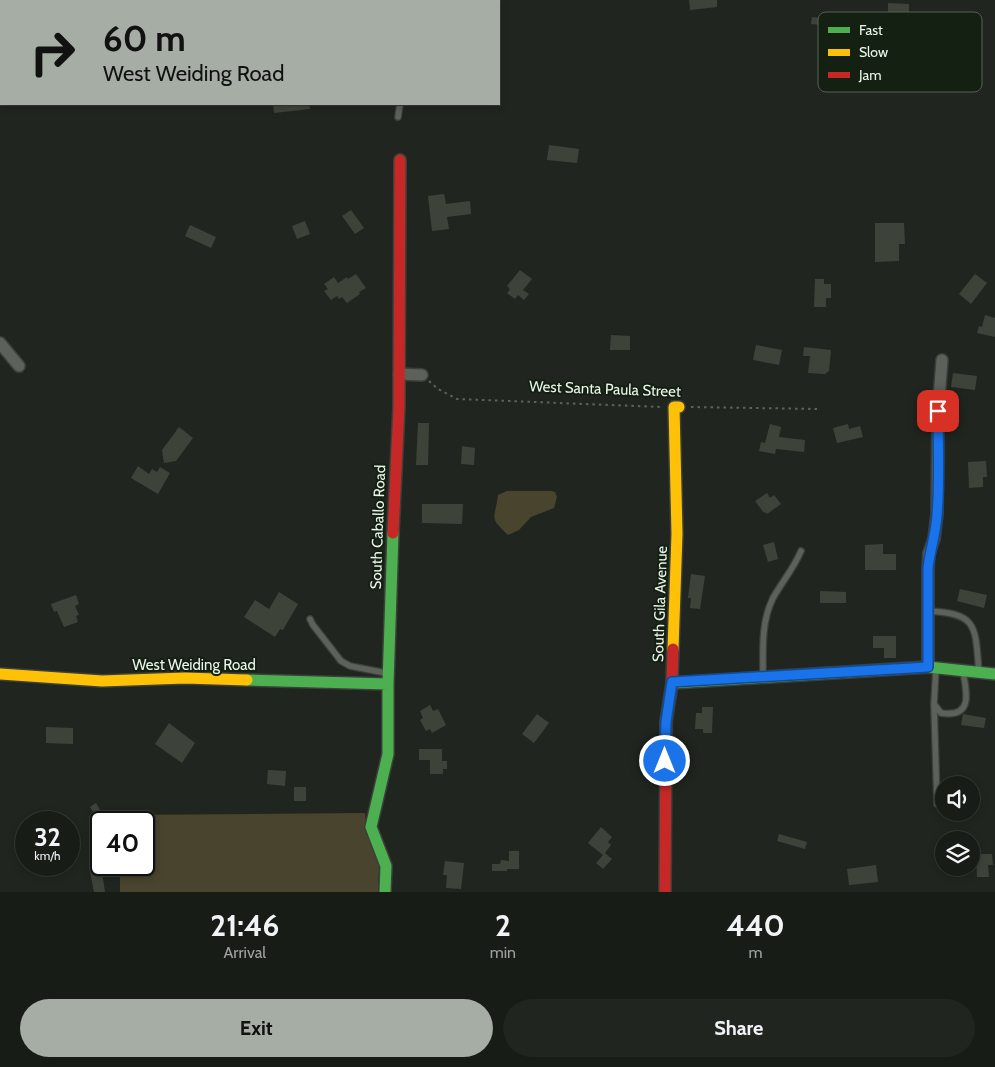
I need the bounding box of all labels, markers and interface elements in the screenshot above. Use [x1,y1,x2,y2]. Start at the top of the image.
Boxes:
legend [818,12,982,92]
text: 60 m [103,17,186,60]
icon: right [20,20,85,85]
text: Fast [859,21,883,39]
text: Slow [859,43,888,61]
text: West Weiding Road [103,60,284,87]
text: Jam [858,66,881,84]
street label: West Santa Paula Street [529,377,681,401]
pin [917,390,959,432]
icon: arrive [924,397,952,425]
street label: South Caballo Road [367,464,389,590]
street label: South Gila Avenue [649,545,671,662]
street label: West Weiding Road [132,656,256,674]
position arrow [638,734,690,786]
map controls [935,776,980,876]
button: sound [935,776,980,821]
speed limit sign: 40 [90,811,155,876]
text: 32 [34,822,61,852]
button: layers [935,831,980,876]
text: km/h [34,848,61,863]
text: 21:46 [210,907,279,944]
text: 2 [495,907,511,944]
text: 440 [726,907,785,944]
text: Arrival [224,943,266,962]
text: min [490,943,516,962]
text: m [748,943,763,962]
button: Exit [20,999,493,1057]
button: Share [503,999,975,1057]

